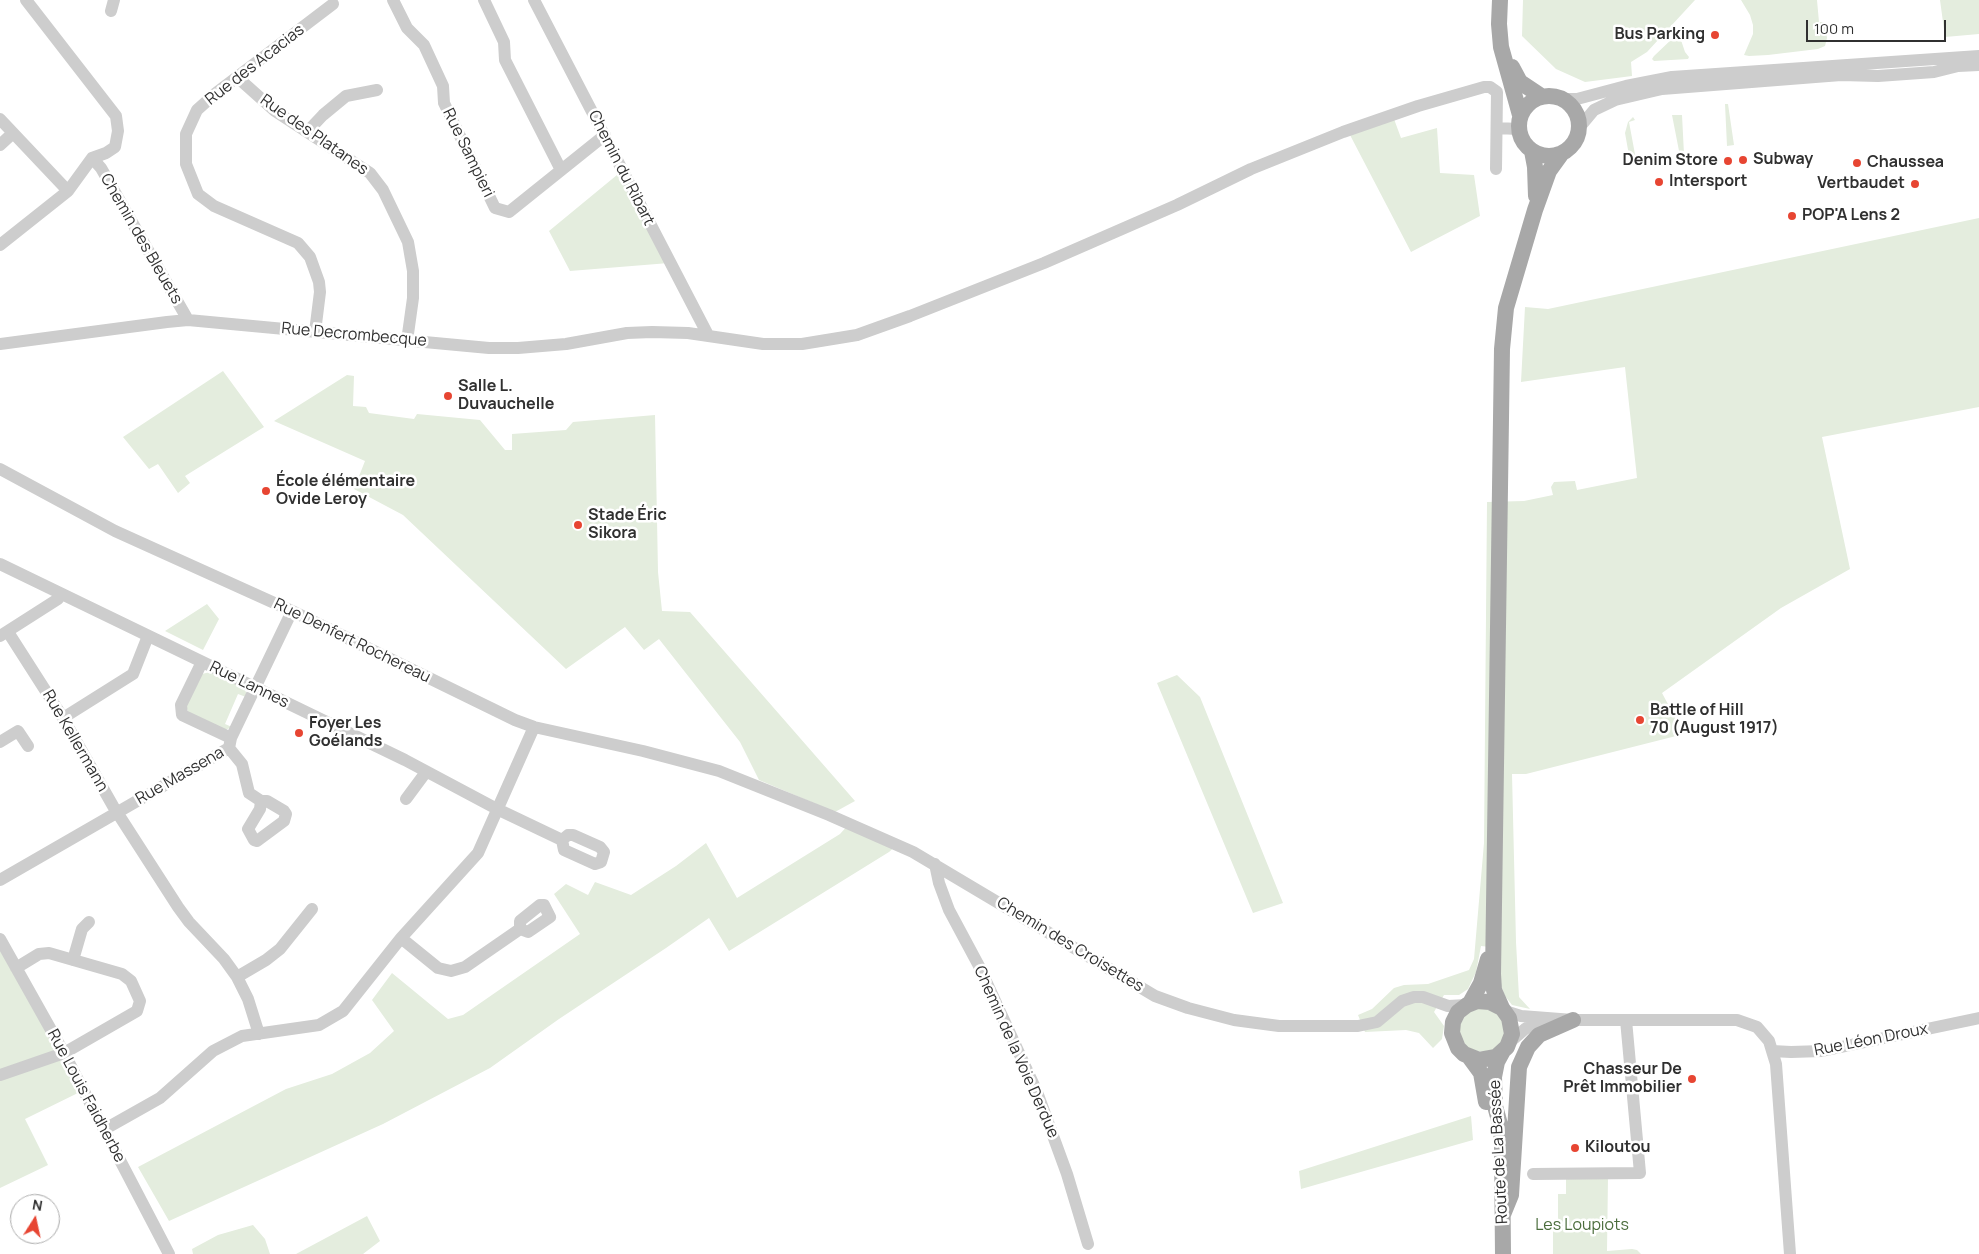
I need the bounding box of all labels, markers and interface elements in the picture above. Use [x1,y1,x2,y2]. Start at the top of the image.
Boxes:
scale bar [1809,10,1949,42]
text: 100 m [1814,18,1854,39]
street label: Rue des Acacias [202,20,308,110]
place label: Bus Parking [1614,25,1705,45]
marker: Bus Parking [1709,29,1721,41]
street label: Rue des Platanes [256,91,372,179]
street label: Rue Sampieri [438,105,498,201]
street label: Chemin du Ribart [584,107,658,229]
place label: Subway [1753,150,1813,170]
place label: Denim Store [1623,151,1718,171]
place label: Chaussea [1867,153,1944,173]
marker: Subway [1737,154,1749,166]
marker: Denim Store [1722,155,1734,167]
marker: Chaussea [1851,157,1863,169]
street label: Chemin des Bleuets [96,171,186,307]
place label: Intersport [1669,172,1747,192]
place label: Vertbaudet [1817,174,1905,194]
marker: Intersport [1653,176,1665,188]
marker: Vertbaudet [1909,178,1921,190]
place label: POP'A Lens 2 [1802,206,1900,226]
marker: POP'A Lens 2 [1786,210,1798,222]
street label: Rue Decrombecque [281,319,427,351]
place label: Salle L. Duvauchelle [458,377,554,415]
marker: Salle L. Duvauchelle [442,390,454,402]
place label: École élémentaire Ovide Leroy [276,472,415,510]
marker: École élémentaire Ovide Leroy [260,485,272,497]
place label: Stade Éric Sikora [588,506,667,544]
marker: Stade Éric Sikora [572,519,584,531]
street label: Rue Denfert Rochereau [270,595,434,687]
street label: Rue Lannes [206,658,292,712]
street label: Rue Kellermann [38,687,112,795]
place label: Battle of Hill 70 (August 1917) [1650,701,1779,739]
place label: Foyer Les Goélands [309,714,382,752]
marker: Battle of Hill 70 (August 1917) [1634,714,1646,726]
marker: Foyer Les Goélands [293,727,305,739]
street label: Rue Massena [132,743,228,809]
street label: Chemin des Croisettes [993,893,1147,997]
street label: Chemin de la Voie Derdue [969,963,1063,1141]
street label: Rue Léon Droux [1812,1020,1930,1060]
street label: Rue Louis Faidherbe [43,1026,129,1166]
place label: Chasseur De Prêt Immobilier [1563,1060,1682,1098]
marker: Chasseur De Prêt Immobilier [1686,1073,1698,1085]
street label: Route de La Bassée [1486,1080,1512,1224]
place label: Kiloutou [1585,1138,1651,1158]
marker: Kiloutou [1569,1142,1581,1154]
north arrow [10,1194,60,1244]
text: N [31,1194,44,1215]
park label: Les Loupiots [1535,1216,1629,1236]

